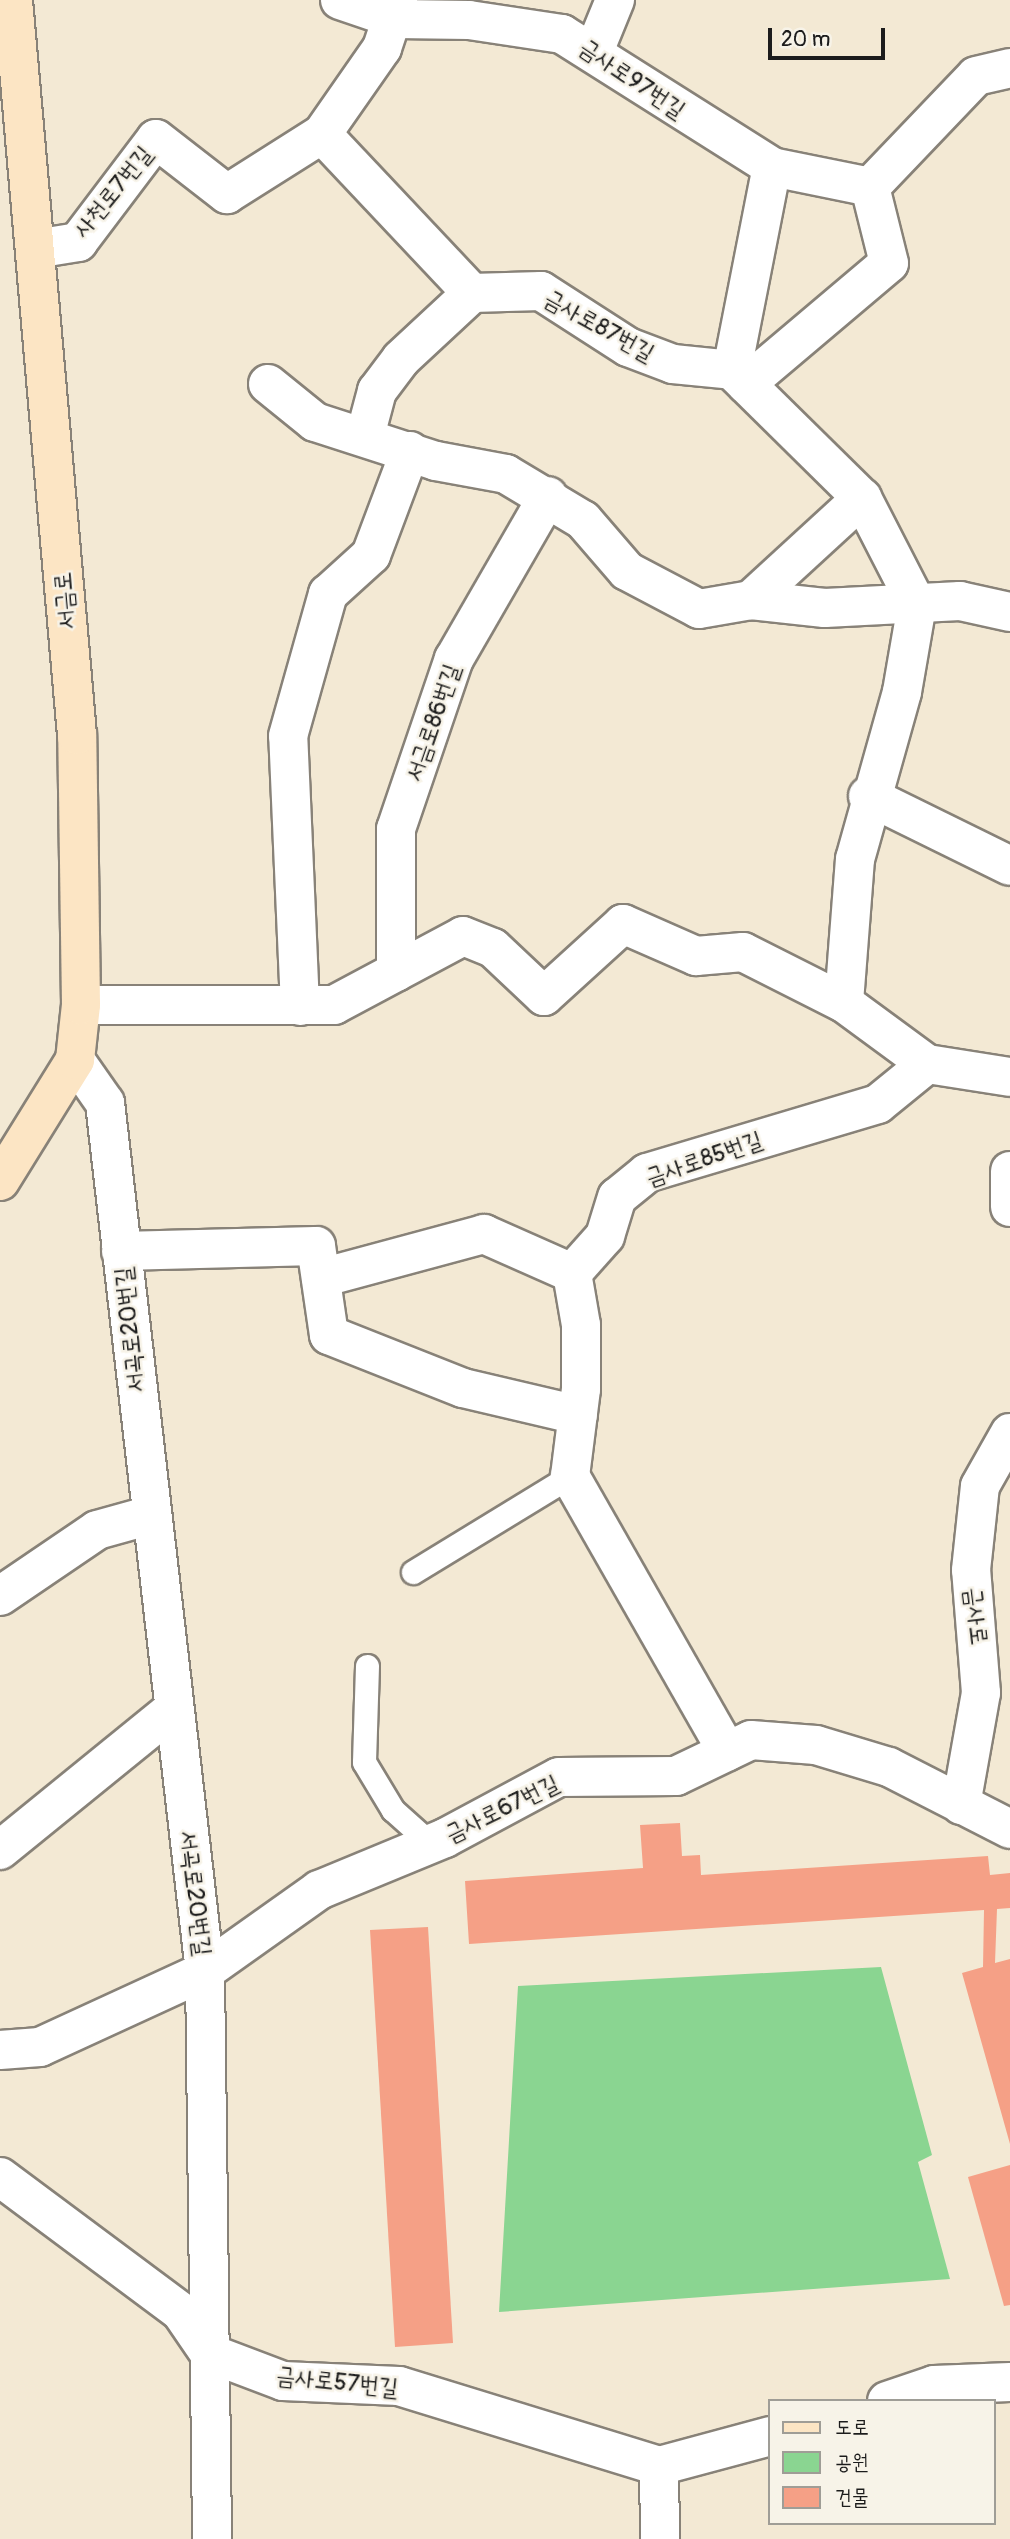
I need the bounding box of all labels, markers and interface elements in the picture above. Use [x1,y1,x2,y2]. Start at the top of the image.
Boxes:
scale bar [772,14,889,58]
text: 20 m [781,26,830,53]
street label: 금사로97번길 [574,33,690,125]
street label: 사천로7번길 [67,140,159,244]
street label: 금사로87번길 [539,284,659,368]
street label: 서금로 [48,571,82,631]
street label: 서금로86번길 [399,660,467,786]
street label: 금사로85번길 [642,1126,766,1192]
street label: 서곡로20번길 [109,1266,151,1394]
street label: 금사로 [958,1585,994,1647]
street label: 금사로67번길 [440,1769,564,1849]
street label: 서곡로20번길 [173,1829,217,1957]
street label: 금사로57번길 [275,2361,399,2403]
legend [768,2399,996,2525]
text: 도로 [835,2414,869,2441]
text: 공원 [835,2449,869,2476]
text: 건물 [835,2484,869,2511]

